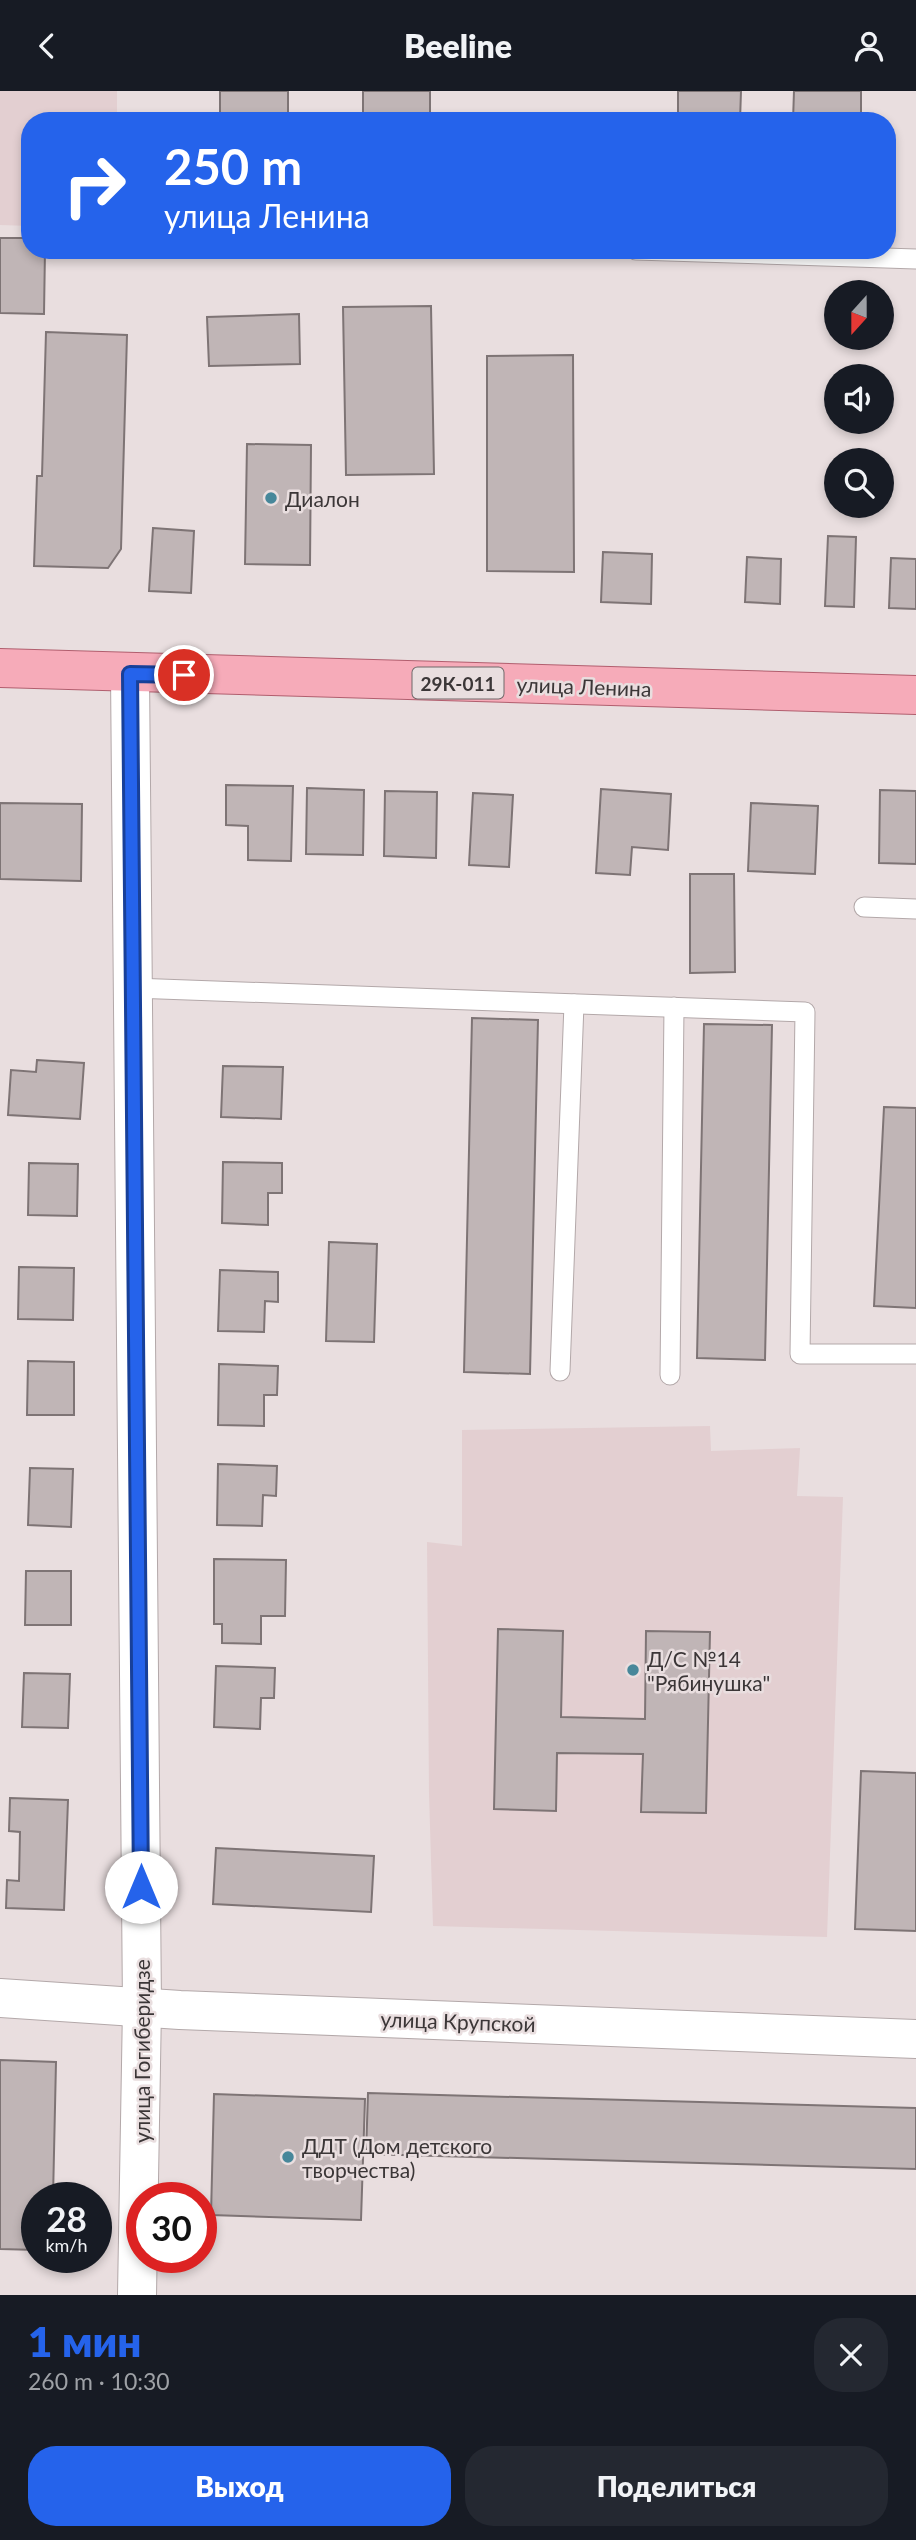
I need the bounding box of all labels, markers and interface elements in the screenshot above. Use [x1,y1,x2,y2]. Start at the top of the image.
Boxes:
text: Beeline [404,26,512,65]
icon: back [28,27,66,65]
icon: person [850,27,888,65]
text: 250 m [164,137,302,195]
icon: right [49,140,140,231]
text: улица Ленина [164,196,370,235]
north arrow [824,280,894,350]
map controls [824,280,894,518]
button: sound [824,364,894,434]
button: search [824,448,894,518]
place label: Диалон [285,486,360,511]
marker: Диалон [263,490,279,506]
pin [154,645,214,705]
icon: arrive [165,656,203,694]
road number: 29К-011 [412,667,504,699]
street label: улица Ленина [516,671,652,701]
place label: Д/С №14 "Рябинушка" [647,1646,770,1695]
marker: Д/С №14 "Рябинушка" [625,1662,641,1678]
position arrow [104,1850,178,1924]
street label: улица Гогиберидзе [129,1959,154,2143]
street label: улица Крупской [380,2006,536,2036]
place label: ДДТ (Дом детского творчества) [302,2133,492,2182]
marker: ДДТ (Дом детского творчества) [280,2149,296,2165]
speed limit sign: 30 [126,2182,217,2273]
text: 28 [46,2197,87,2239]
text: km/h [45,2234,88,2256]
text: 1 мин [28,2316,142,2366]
button: close [814,2318,888,2392]
text: 260 m · 10:30 [28,2367,170,2395]
button: Выход [28,2446,451,2526]
button: Поделиться [465,2446,888,2526]

